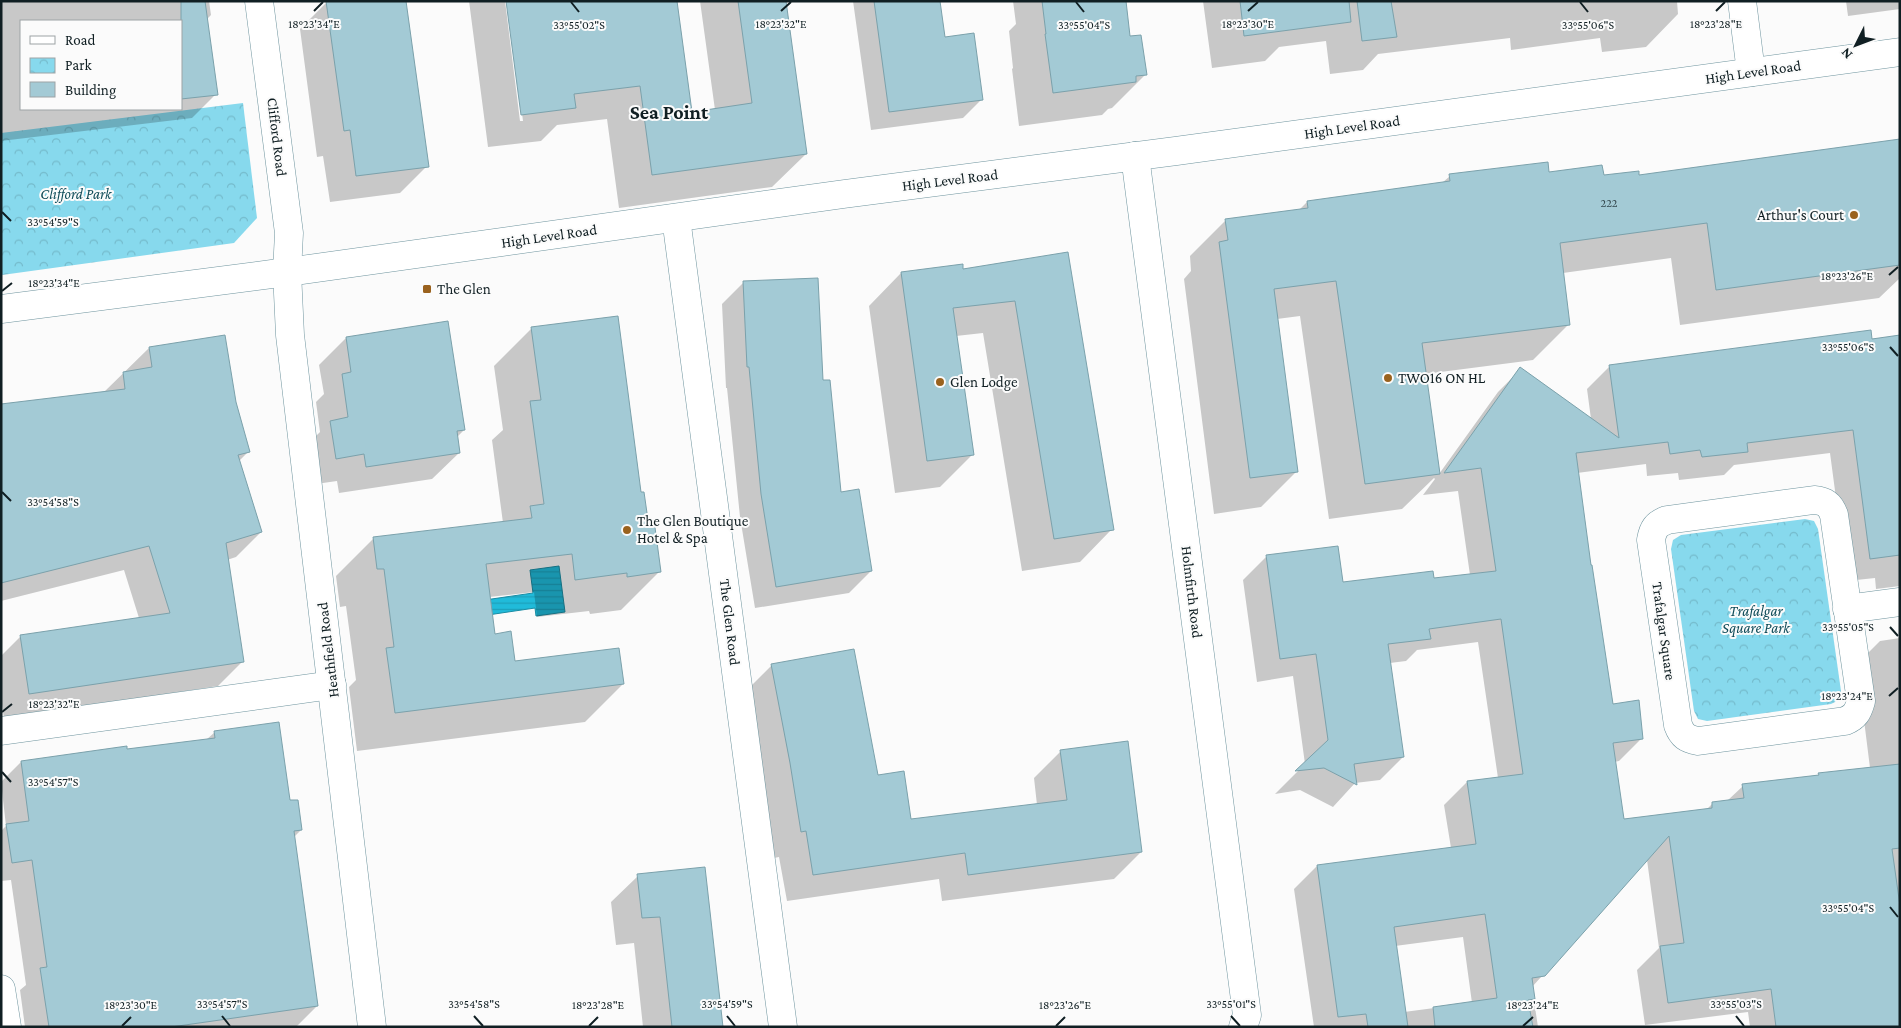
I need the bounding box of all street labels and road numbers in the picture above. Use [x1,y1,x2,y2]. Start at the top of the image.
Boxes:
street label: High Level Road [1704,57,1802,88]
street label: Clifford Road [264,97,290,177]
street label: High Level Road [1303,112,1401,143]
street label: High Level Road [901,166,999,195]
street label: High Level Road [500,221,598,252]
street label: Holmfirth Road [1178,545,1206,639]
street label: The Glen Road [717,578,743,666]
street label: Trafalgar Square [1648,581,1679,682]
street label: Heathfield Road [314,601,342,699]

